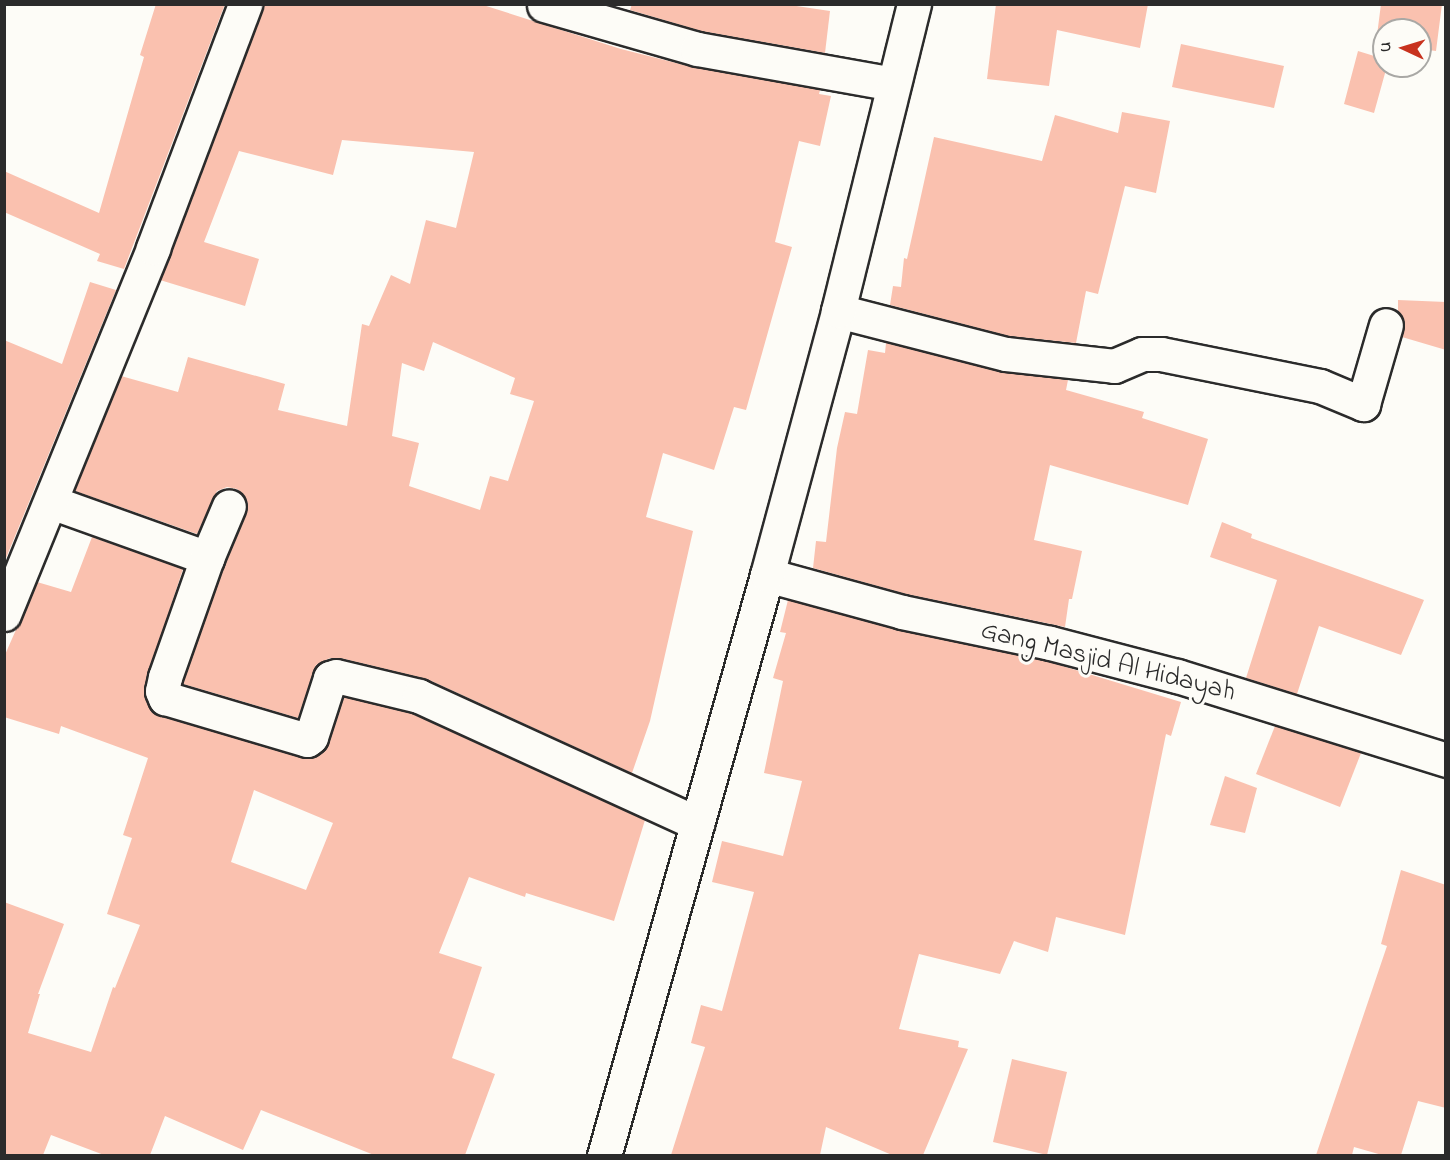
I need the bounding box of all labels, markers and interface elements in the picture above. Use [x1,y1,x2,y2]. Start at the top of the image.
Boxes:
north arrow [1372,18,1432,78]
text: U [1374,41,1398,53]
street label: Gang Masjid Al Hidayah [977,615,1239,709]

